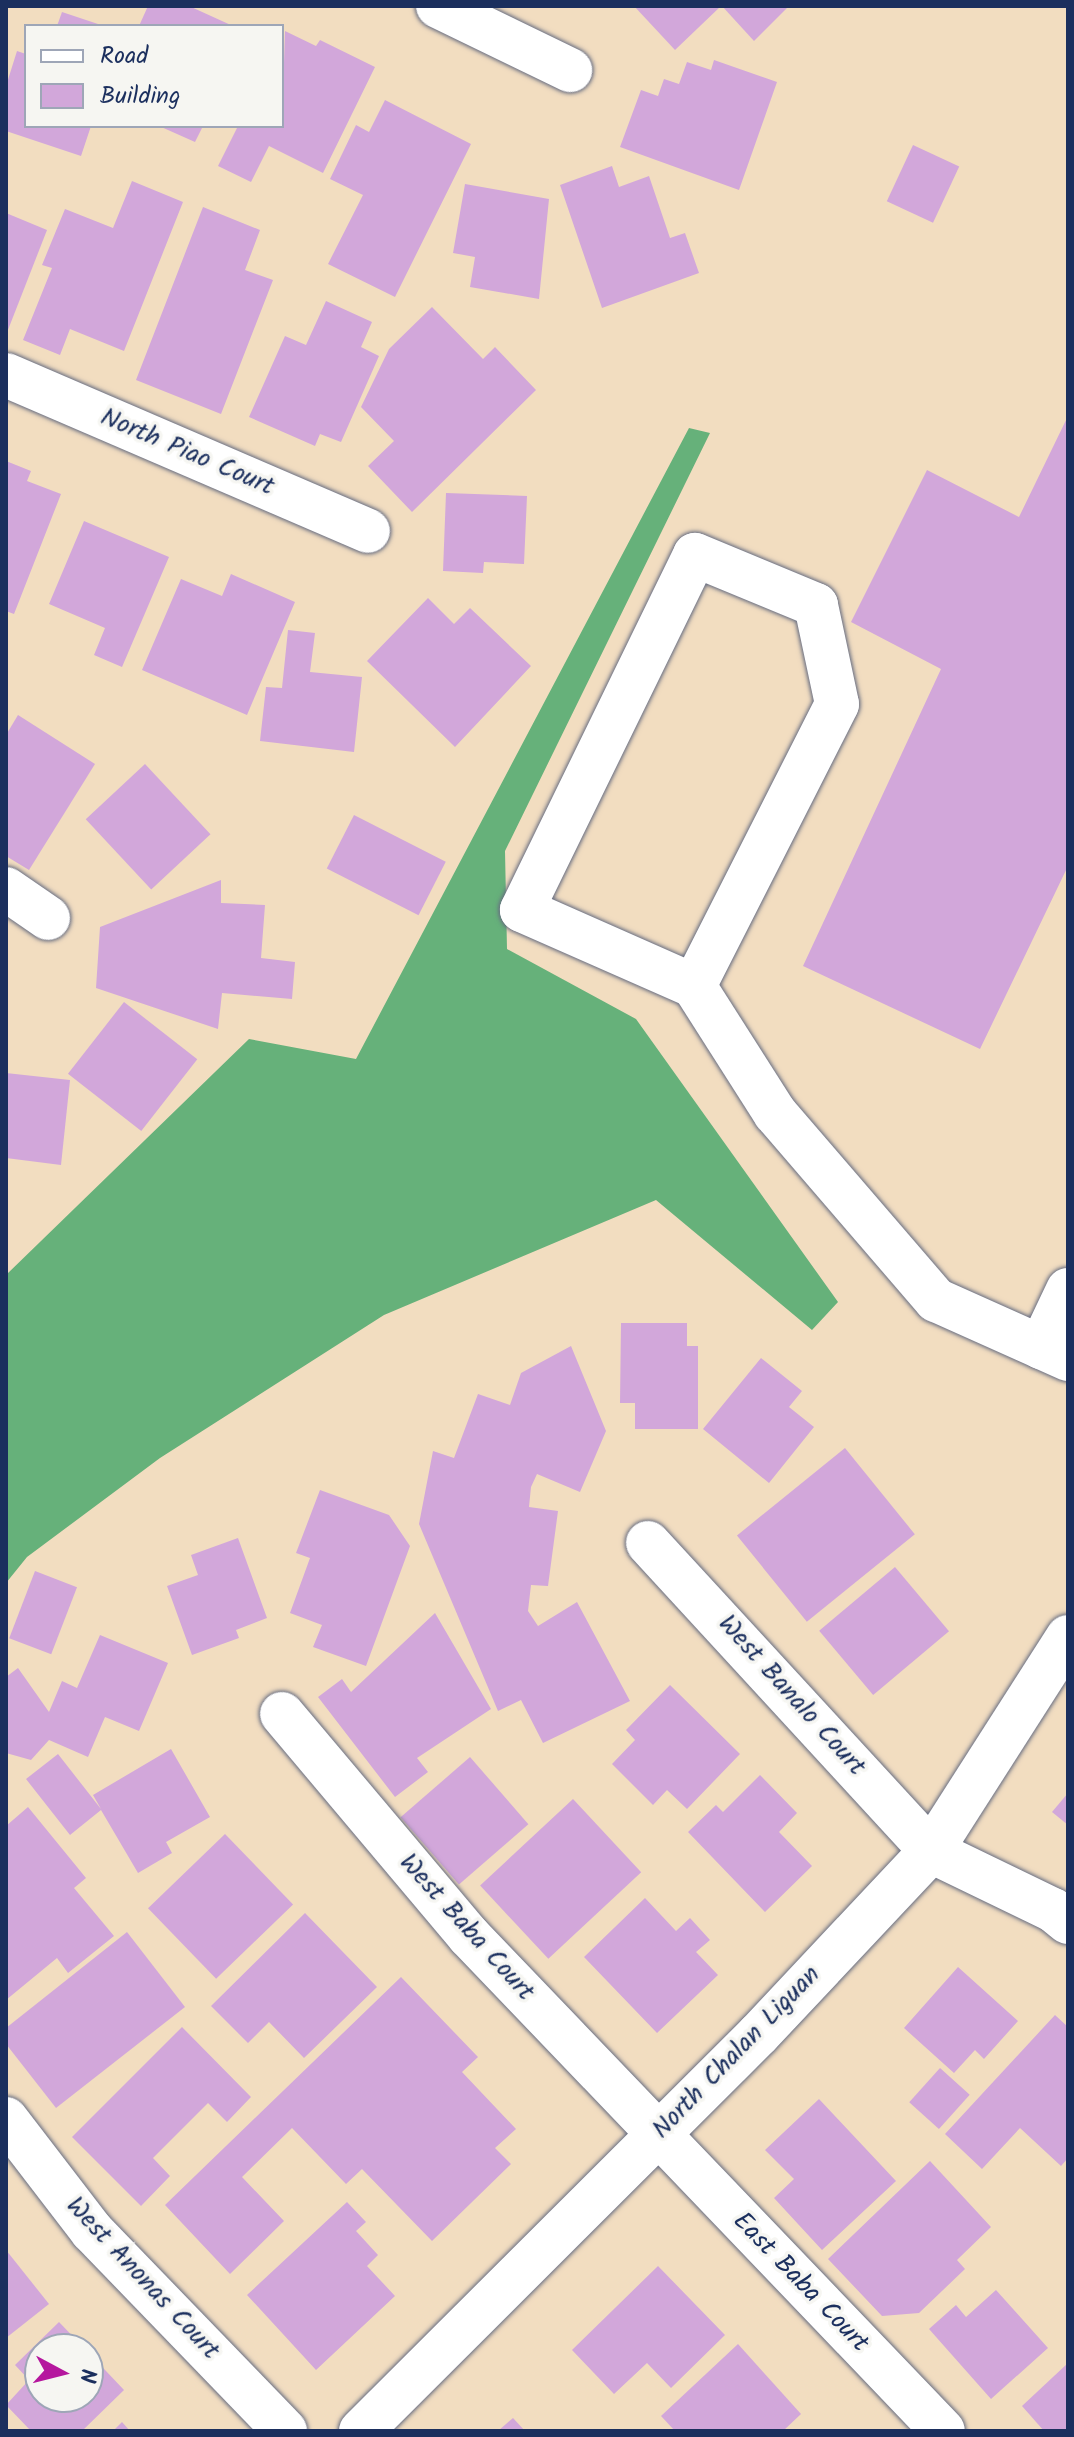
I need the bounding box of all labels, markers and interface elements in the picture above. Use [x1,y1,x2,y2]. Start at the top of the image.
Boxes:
legend [24,24,284,128]
text: Road [100,37,148,76]
text: Building [100,77,180,116]
street label: North Piao Court [95,402,279,504]
street label: West Banalo Court [711,1609,871,1783]
street label: West Baba Court [392,1848,540,2008]
street label: North Chalan Liguan [646,1960,828,2146]
street label: West Anonas Court [59,2191,225,2367]
street label: East Baba Court [725,2207,875,2359]
north arrow [24,2333,104,2413]
text: N [68,2367,105,2385]

